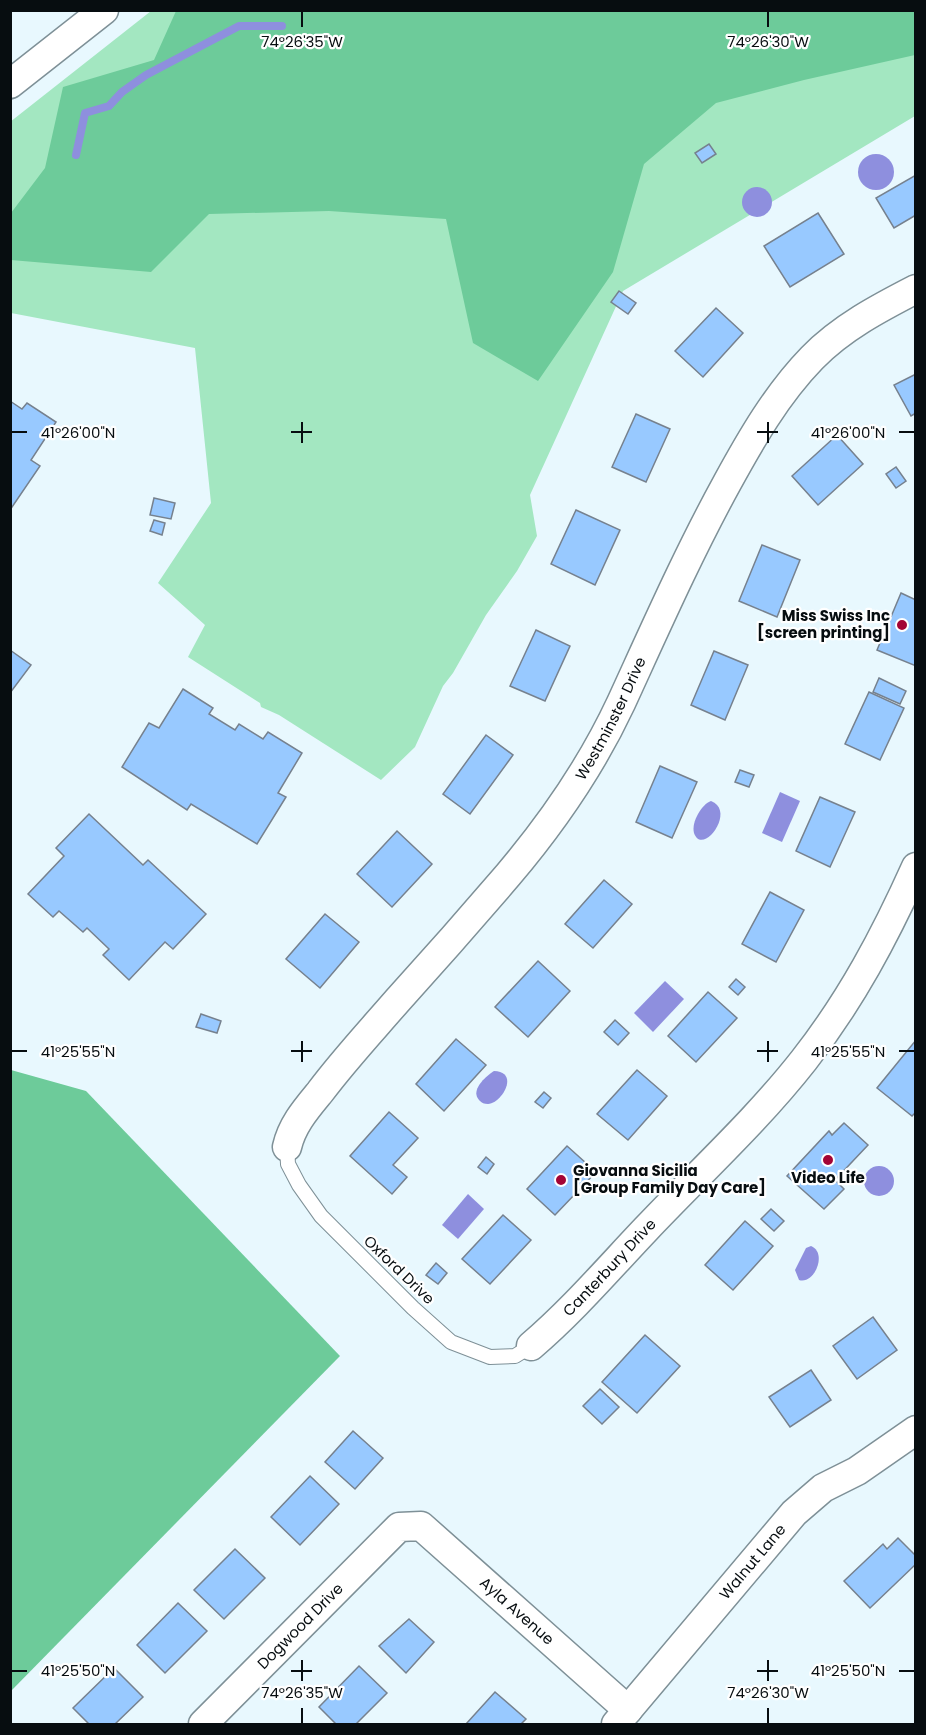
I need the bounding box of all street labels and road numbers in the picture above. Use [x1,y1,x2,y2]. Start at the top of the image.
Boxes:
street label: Westminster Drive [570,653,651,784]
street label: Canterbury Drive [558,1214,660,1321]
street label: Oxford Drive [359,1231,439,1309]
street label: Walnut Lane [714,1519,790,1604]
street label: Ayla Avenue [475,1572,559,1649]
street label: Dogwood Drive [252,1578,348,1674]

